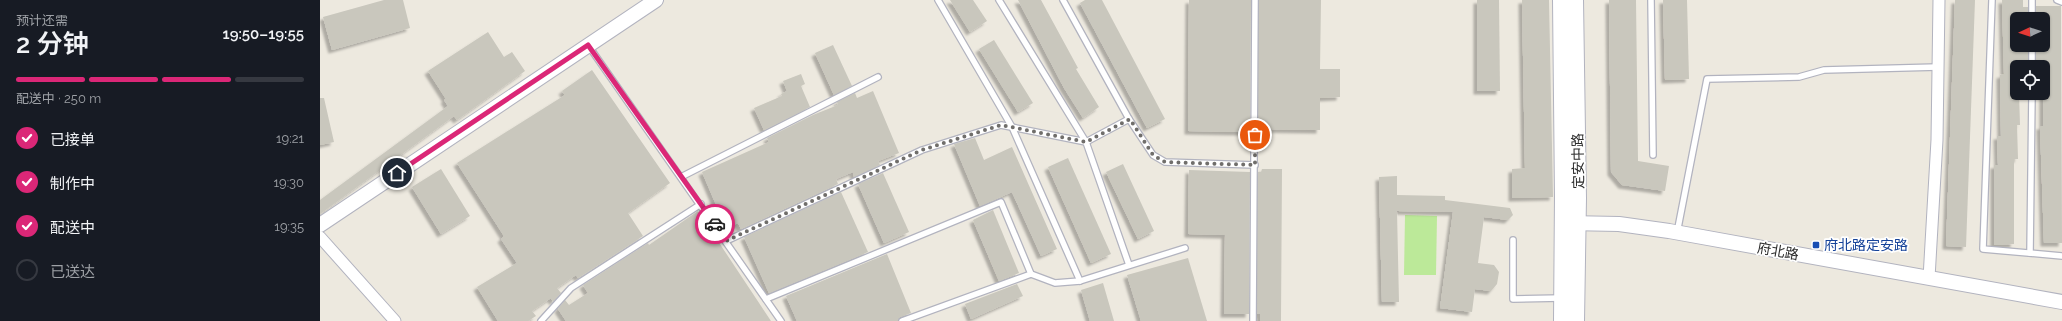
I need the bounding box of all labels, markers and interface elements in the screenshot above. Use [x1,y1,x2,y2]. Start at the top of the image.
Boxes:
north arrow [2010,12,2050,52]
map controls [2010,12,2050,100]
text: 预计还需 [16,13,68,28]
text: 19:50–19:55 [223,25,304,43]
text: 2 分钟 [16,29,89,59]
button: locate [2010,60,2050,100]
text: 配送中 · 250 m [16,91,101,106]
pin [1238,118,1272,152]
icon: bag [1244,124,1266,146]
icon: check [16,127,38,149]
text: 已接单 [50,131,95,149]
text: 19:21 [276,131,304,146]
street label: 定安中路 [1570,133,1586,189]
pin [380,156,414,190]
icon: home [386,162,408,184]
icon: check [16,171,38,193]
text: 制作中 [50,175,95,193]
text: 19:30 [273,175,304,190]
courier [695,204,735,244]
icon: car [704,213,726,235]
icon: check [16,215,38,237]
text: 配送中 [50,219,95,237]
text: 19:35 [274,219,304,234]
place label: 府北路定安路 [1824,237,1908,253]
street label: 府北路 [1756,239,1800,263]
marker: 府北路定安路 [1811,240,1821,250]
text: 已送达 [50,263,95,281]

